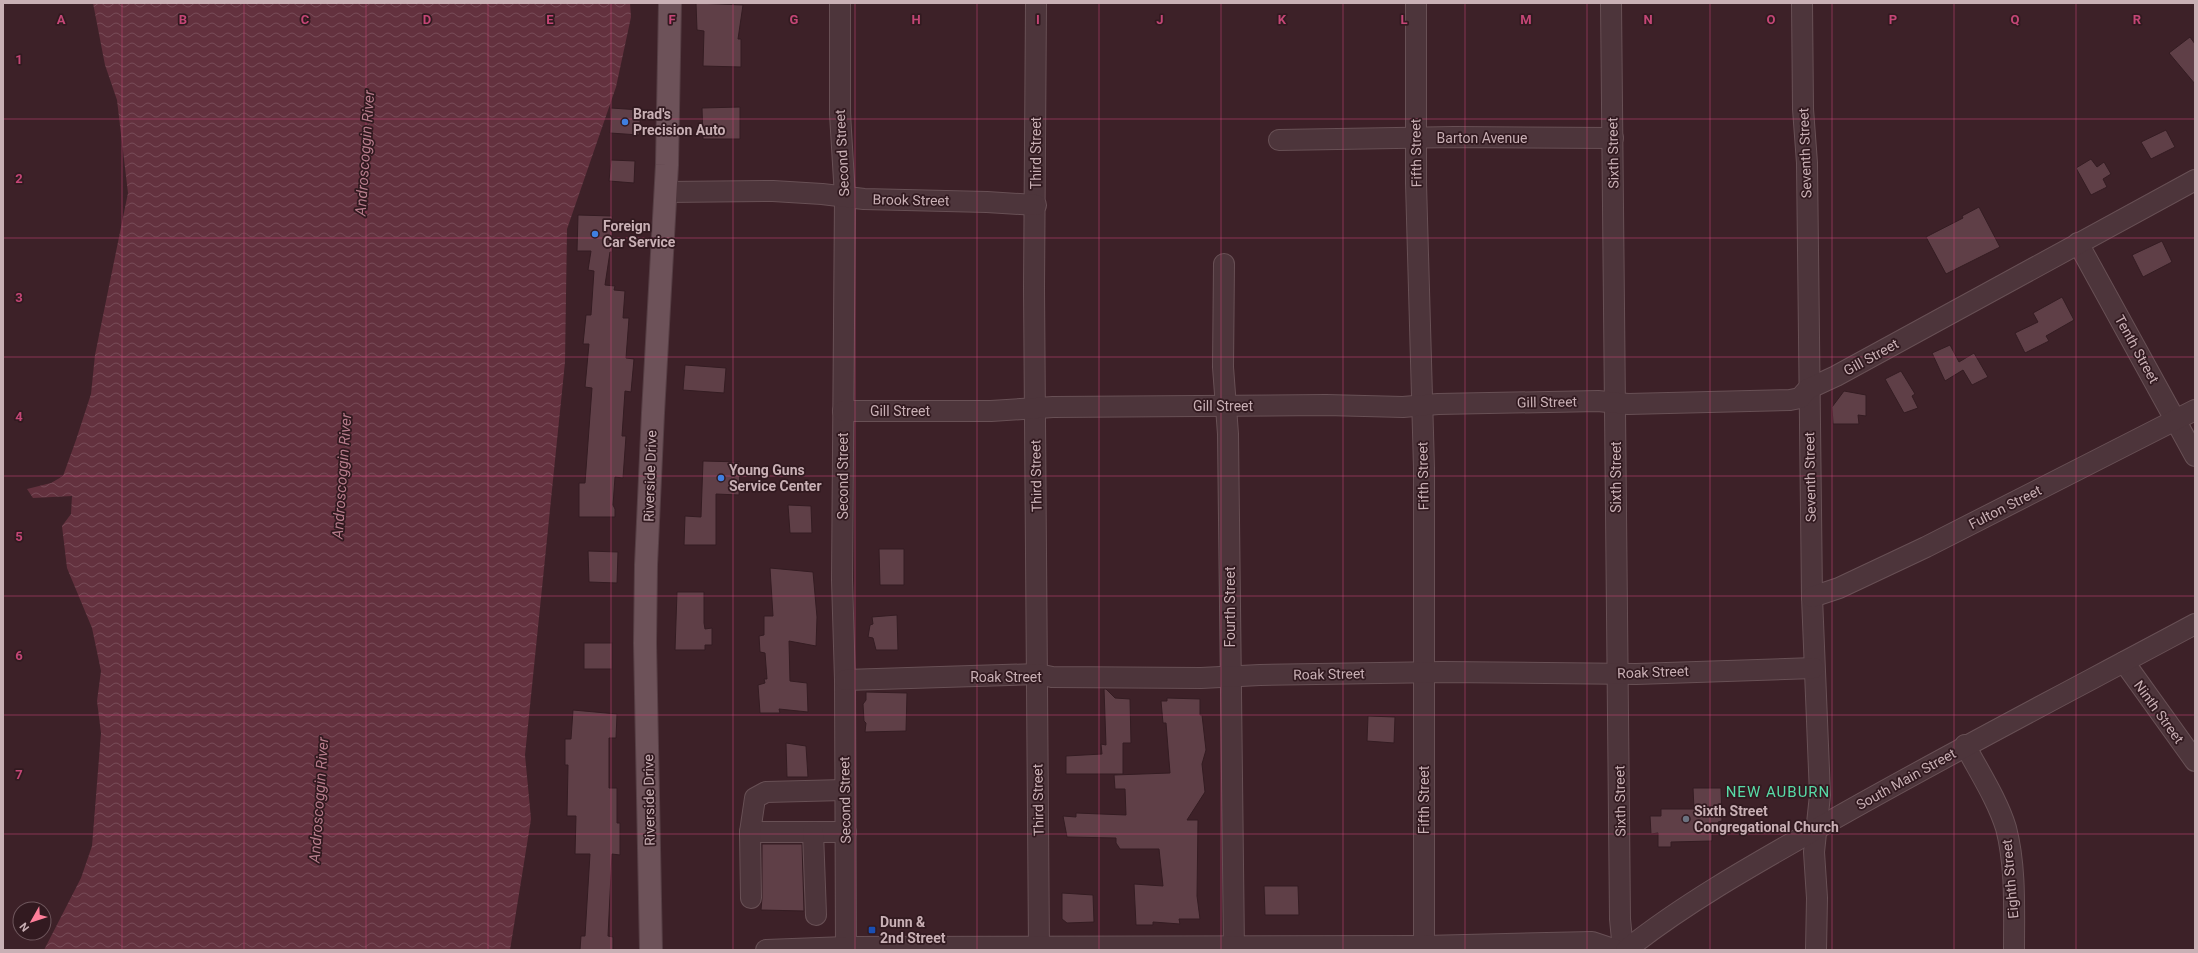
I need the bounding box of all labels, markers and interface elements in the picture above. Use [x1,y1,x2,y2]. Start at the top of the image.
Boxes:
text: A [57,12,66,27]
text: B [179,12,187,27]
text: C [301,12,310,27]
text: D [423,12,431,27]
text: E [546,12,554,27]
text: F [668,12,676,27]
text: G [790,12,799,27]
text: H [911,12,921,27]
text: I [1036,12,1040,27]
text: J [1156,12,1164,27]
text: K [1278,12,1287,27]
text: L [1400,12,1408,27]
text: M [1520,12,1532,27]
text: N [1643,12,1653,27]
text: O [1767,12,1776,27]
text: P [1889,12,1897,27]
text: Q [2011,12,2020,27]
text: R [2133,12,2142,27]
text: 1 [15,52,23,67]
water label: Androscoggin River [352,88,378,217]
place label: Brad's Precision Auto [633,106,725,138]
street label: Seventh Street [1795,107,1815,198]
street label: Second Street [832,109,852,197]
street label: Third Street [1028,116,1044,189]
marker: Brad's Precision Auto [620,117,630,127]
street label: Sixth Street [1604,117,1622,189]
street label: Fifth Street [1407,118,1425,187]
street label: Barton Avenue [1437,130,1527,146]
text: 2 [15,171,23,186]
street label: Brook Street [872,191,950,209]
place label: Foreign Car Service [603,218,676,250]
marker: Foreign Car Service [590,229,600,239]
text: 3 [15,290,23,305]
street label: Tenth Street [2112,312,2163,386]
street label: Gill Street [1841,335,1902,379]
street label: Gill Street [1517,393,1578,411]
street label: Gill Street [1193,398,1253,414]
street label: Gill Street [870,403,930,419]
text: 4 [15,409,23,424]
water label: Androscoggin River [329,411,355,540]
street label: Riverside Drive [640,430,660,522]
street label: Seventh Street [1801,431,1819,522]
street label: Second Street [835,432,851,520]
street label: Third Street [1027,439,1045,512]
street label: Fifth Street [1414,441,1432,510]
street label: Sixth Street [1608,441,1624,513]
place label: Young Guns Service Center [729,462,822,494]
marker: Young Guns Service Center [716,473,726,483]
street label: Fulton Street [1966,482,2044,532]
text: 5 [15,529,23,544]
street label: Fourth Street [1222,566,1238,648]
text: 6 [15,648,23,663]
street label: Roak Street [1617,663,1690,681]
street label: Roak Street [1293,665,1365,683]
street label: Roak Street [970,669,1042,685]
street label: Ninth Street [2131,677,2187,747]
water label: Androscoggin River [306,735,332,864]
street label: South Main Street [1854,745,1959,813]
street label: Riverside Drive [640,754,658,846]
street label: Second Street [836,756,854,844]
street label: Third Street [1029,763,1047,836]
street label: Fifth Street [1416,765,1432,834]
street label: Sixth Street [1611,765,1629,837]
text: 7 [15,767,23,782]
district label: NEW AUBURN [1726,783,1830,801]
place label: Sixth Street Congregational Church [1694,803,1839,835]
marker: Sixth Street Congregational Church [1681,814,1691,824]
street label: Eighth Street [1999,838,2021,919]
north arrow [12,901,52,941]
place label: Dunn & 2nd Street [880,914,946,946]
text: N [17,920,32,934]
marker: Dunn & 2nd Street [867,925,877,935]

